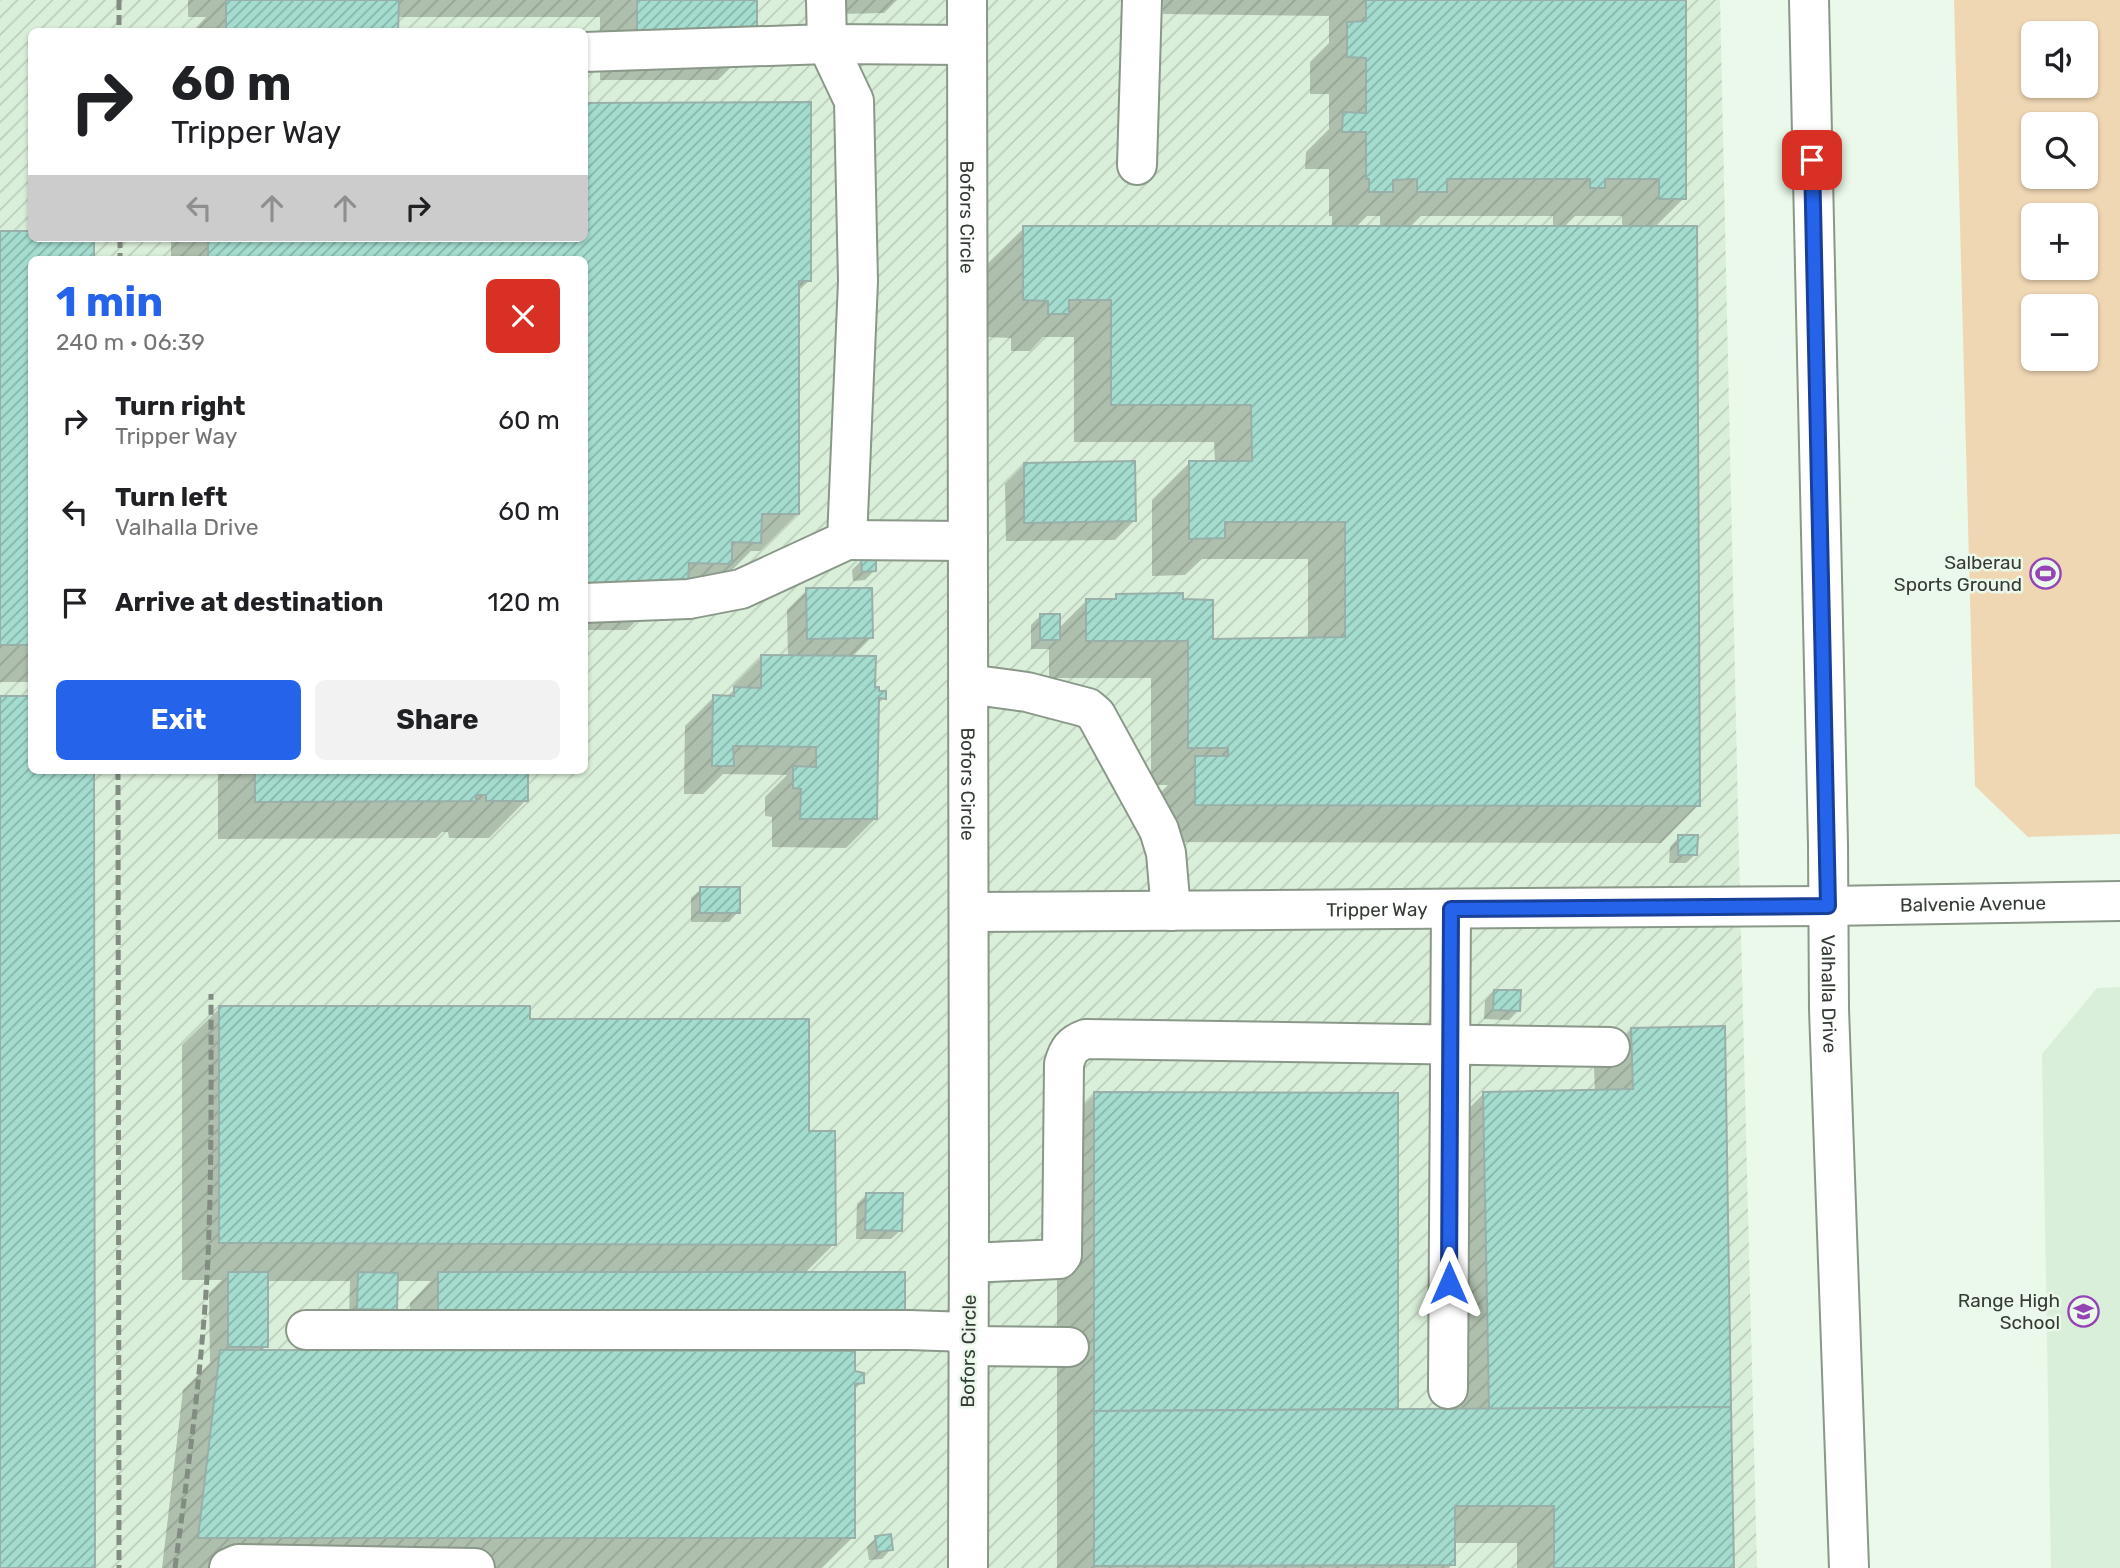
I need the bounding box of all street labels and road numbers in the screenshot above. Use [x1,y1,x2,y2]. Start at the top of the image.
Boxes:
street label: Bofors Circle [955,160,978,274]
street label: Bofors Circle [956,727,979,841]
street label: Balvenie Avenue [1900,891,2046,917]
street label: Tripper Way [1326,898,1428,922]
street label: Valhalla Drive [1817,934,1842,1054]
street label: Bofors Circle [956,1294,981,1408]

